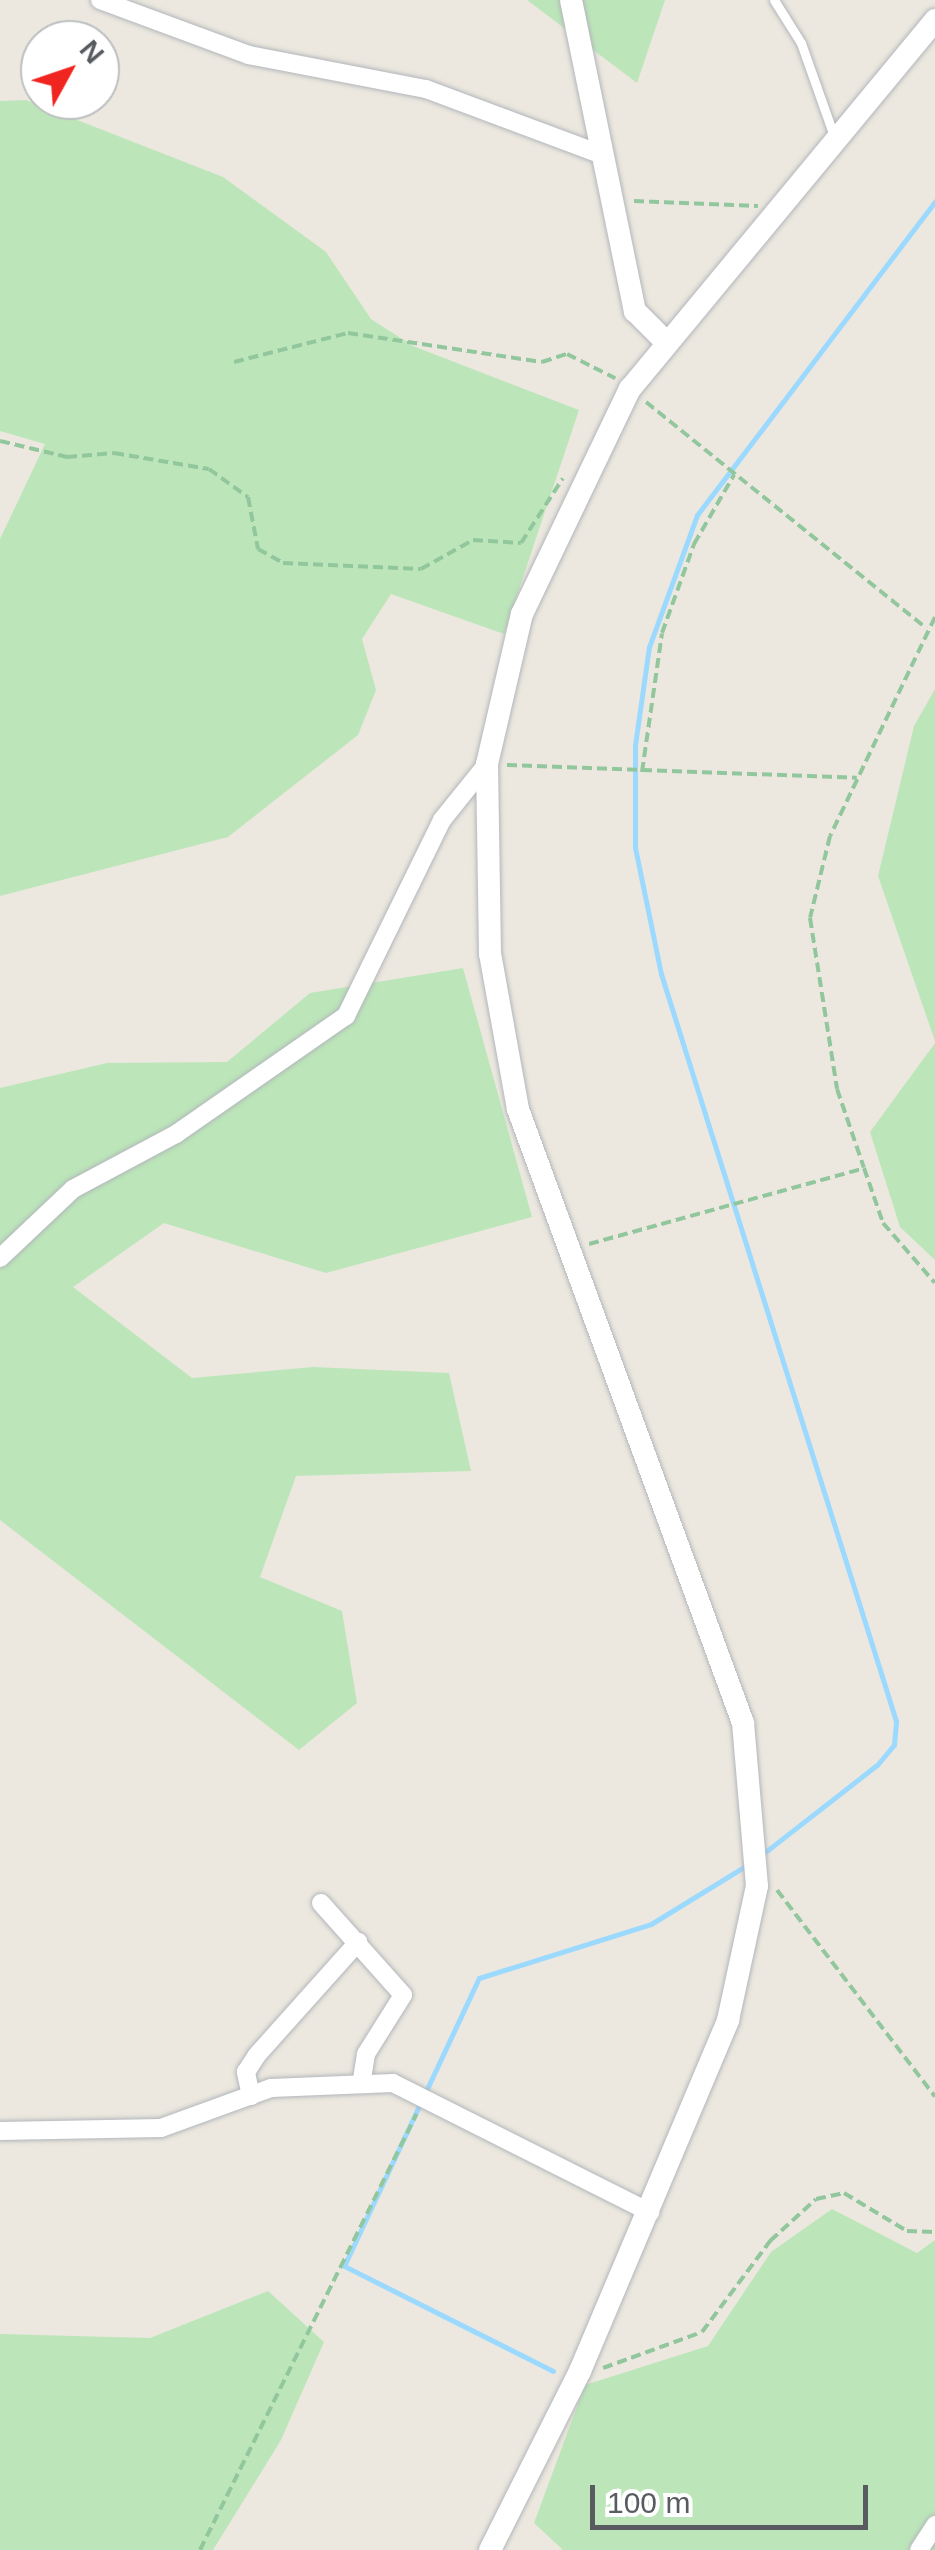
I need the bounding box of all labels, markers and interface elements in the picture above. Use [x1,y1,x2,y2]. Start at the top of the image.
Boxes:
north arrow [20,20,120,120]
text: N [73,34,110,69]
scale bar [595,2465,872,2527]
text: 100 m [607,2486,690,2519]

